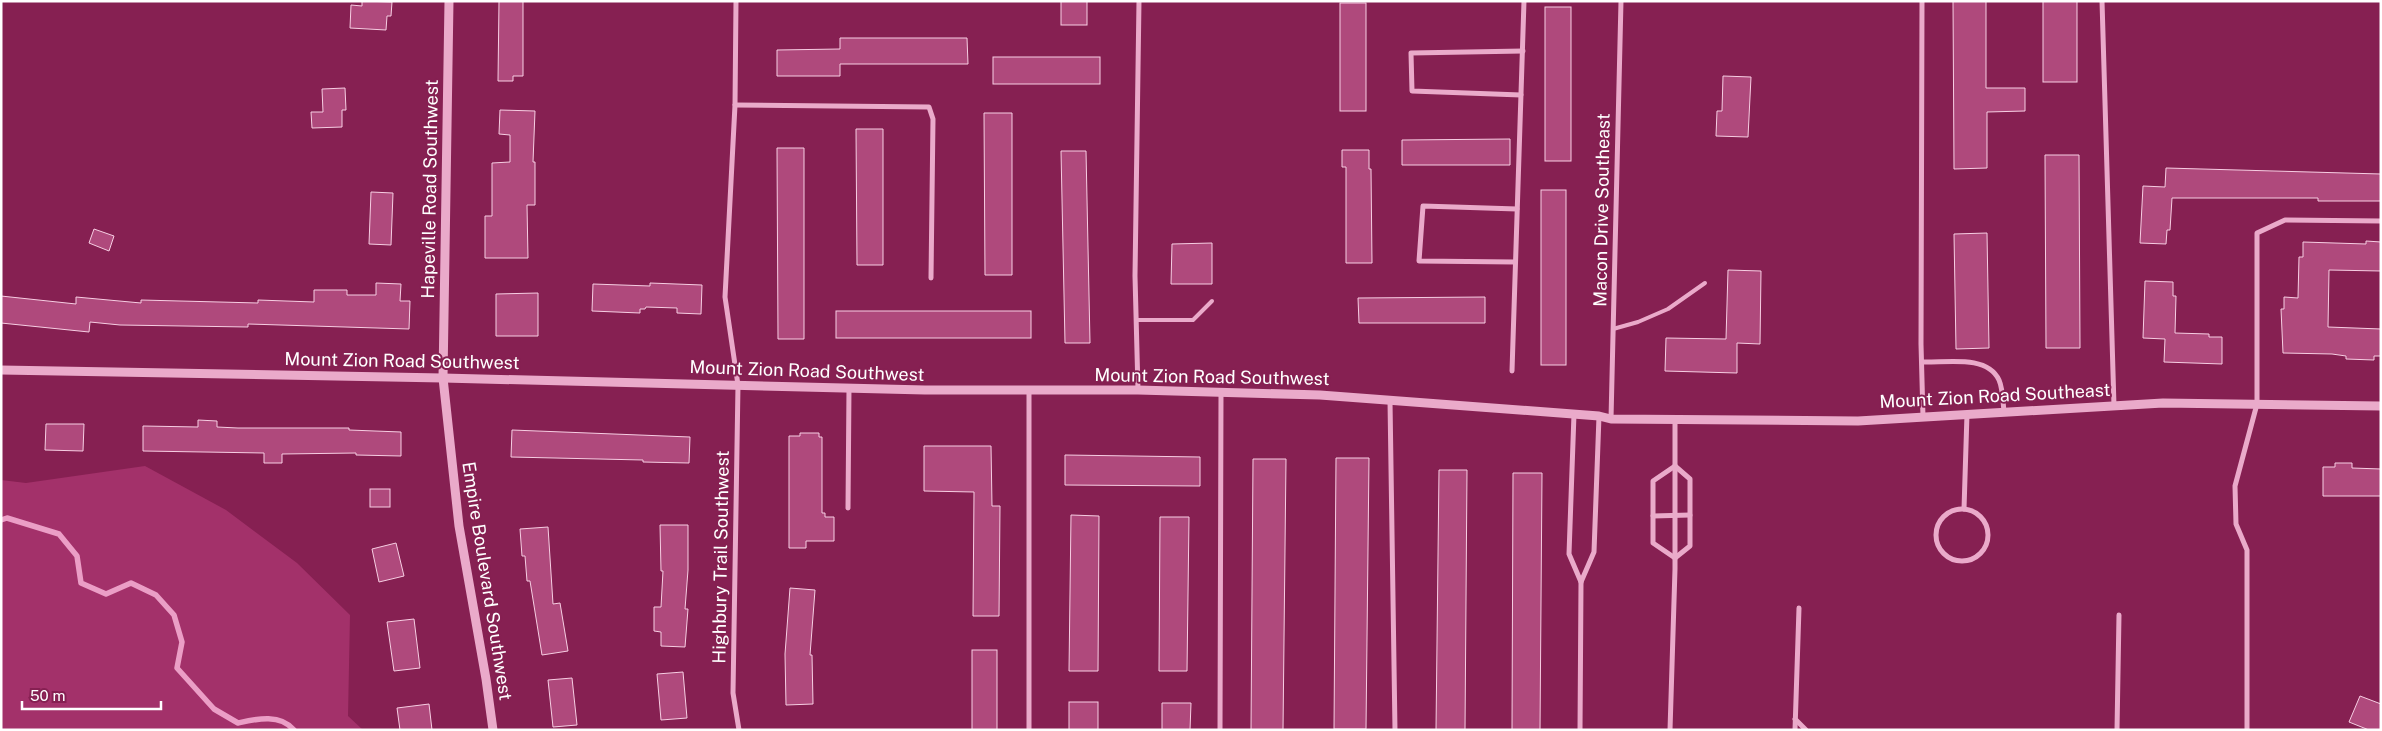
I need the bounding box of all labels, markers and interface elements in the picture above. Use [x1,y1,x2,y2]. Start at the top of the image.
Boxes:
street label: Hapeville Road Southwest [417,79,442,299]
street label: Macon Drive Southeast [1589,113,1614,307]
street label: Mount Zion Road Southwest [284,348,520,373]
street label: Mount Zion Road Southwest [689,356,925,385]
street label: Mount Zion Road Southwest [1094,364,1330,389]
street label: Mount Zion Road Southeast [1879,379,2111,412]
street label: Highbury Trail Southwest [708,450,733,664]
street label: Empire Boulevard Southwest [458,460,517,702]
scale bar [22,678,161,710]
text: 50 m [30,687,65,704]

